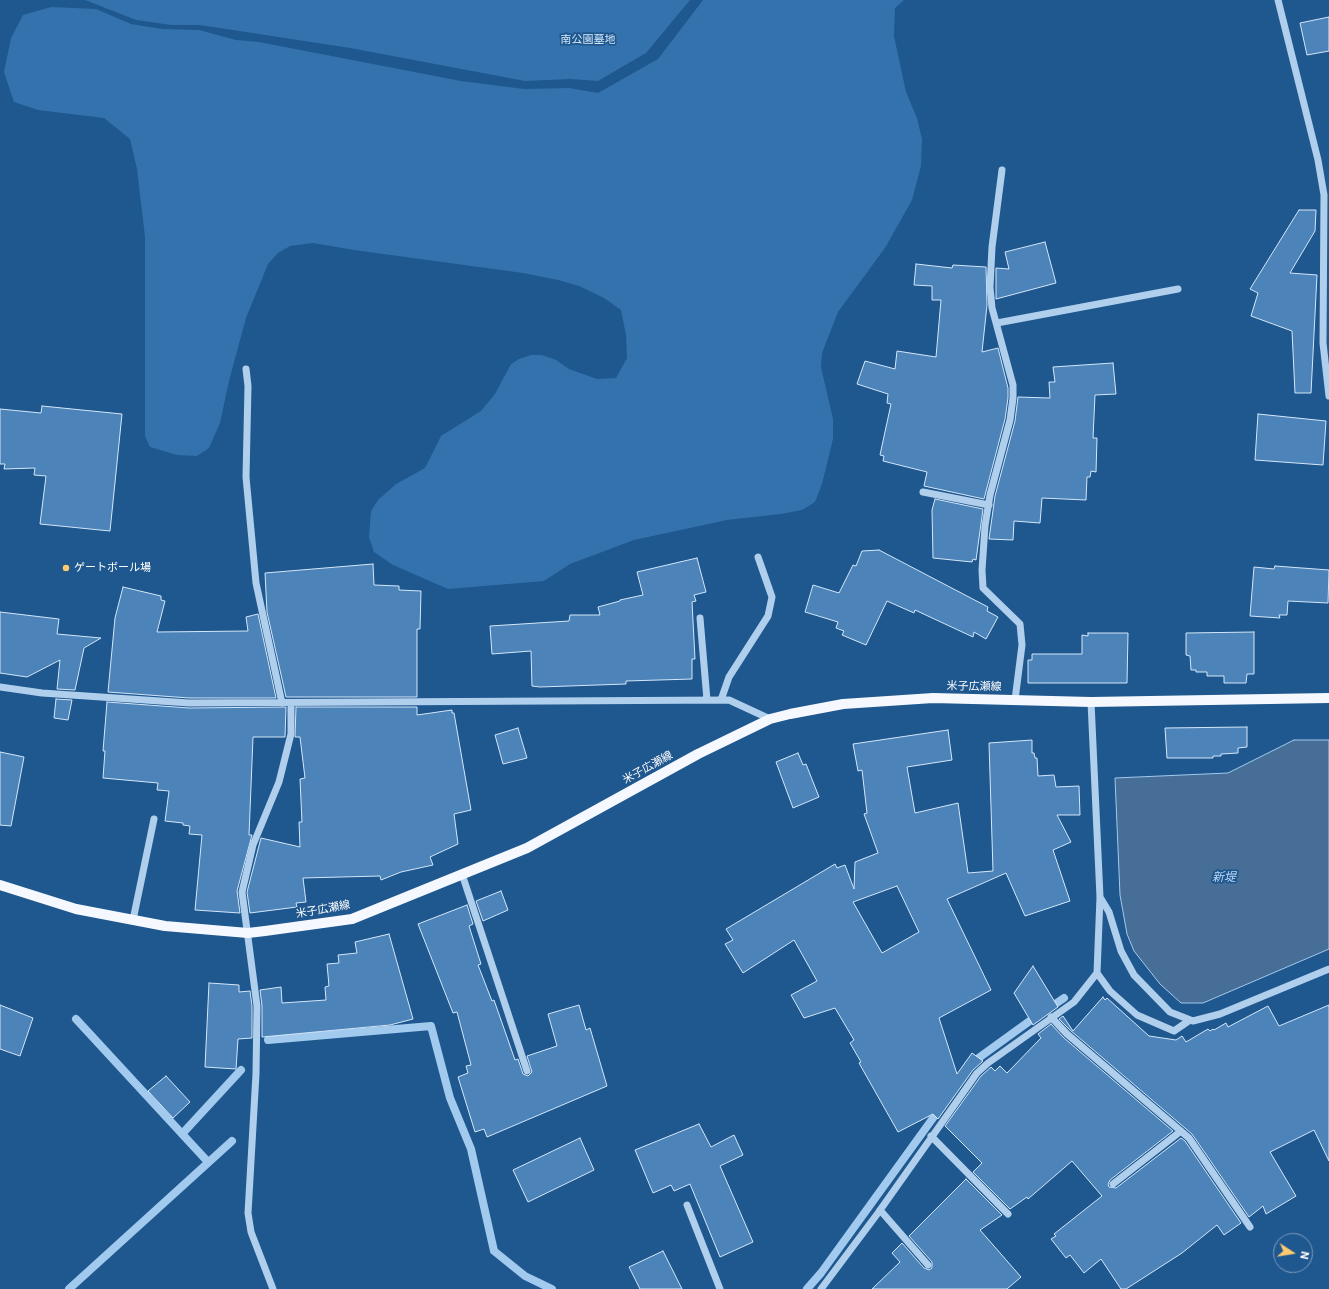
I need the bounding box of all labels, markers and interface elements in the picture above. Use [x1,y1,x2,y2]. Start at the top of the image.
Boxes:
park label: 南公園墓地 [561,33,615,47]
place label: ゲートボール場 [74,561,151,575]
marker: ゲートボール場 [61,563,71,573]
street label: 米子広瀬線 [946,680,1002,694]
street label: 米子広瀬線 [621,749,675,787]
water label: 新堤 [1212,871,1236,885]
street label: 米子広瀬線 [295,899,351,921]
north arrow [1273,1233,1313,1273]
text: N [1297,1250,1311,1261]

